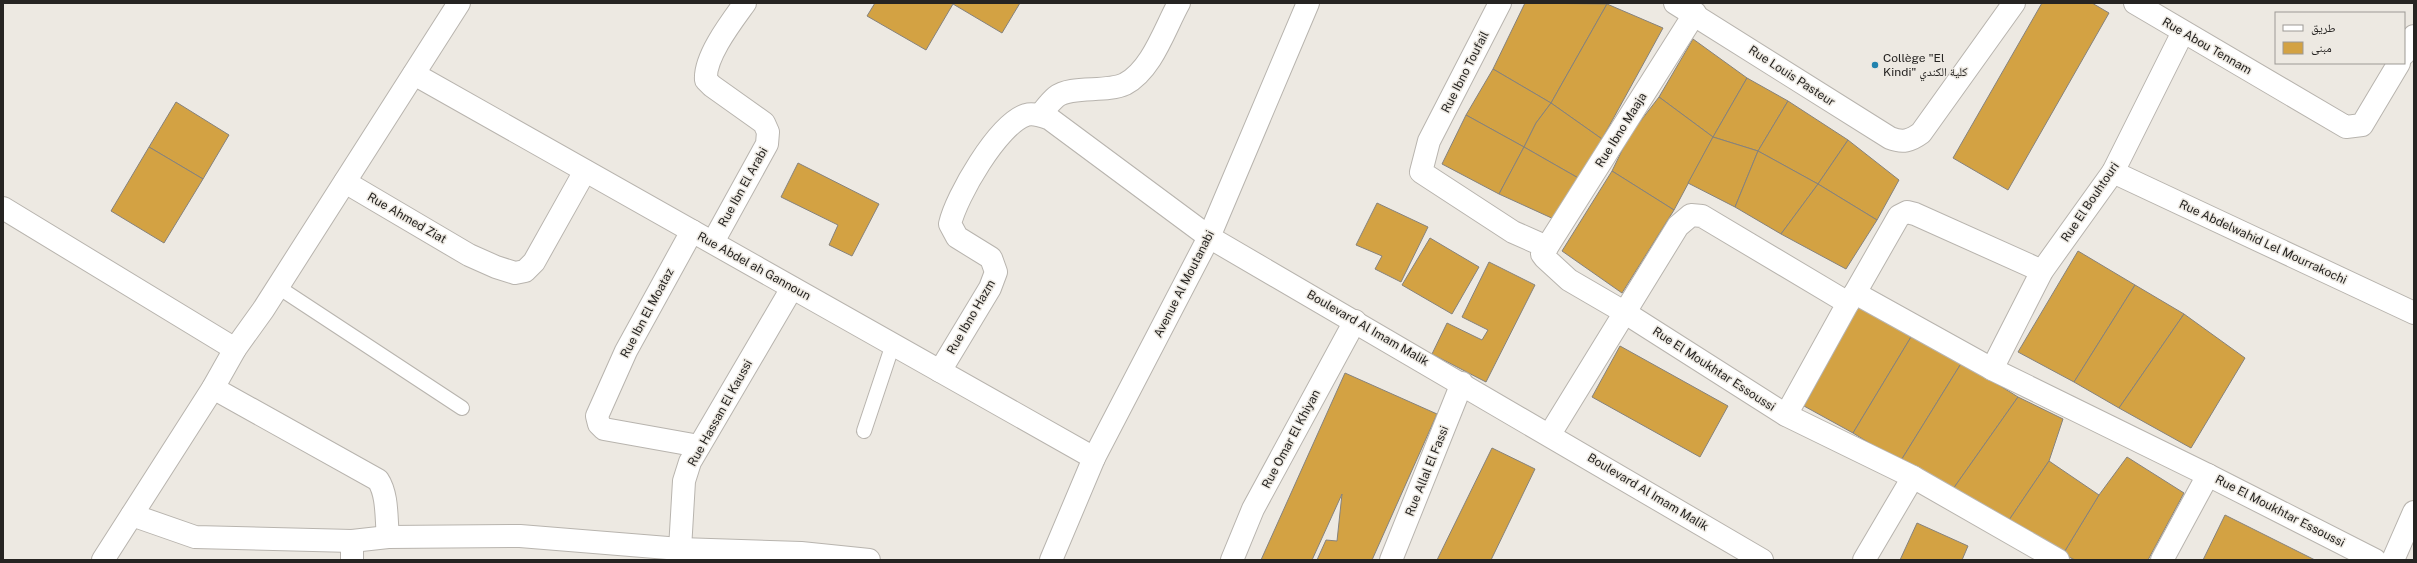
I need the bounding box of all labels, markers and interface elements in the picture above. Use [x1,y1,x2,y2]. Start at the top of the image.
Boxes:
legend [2275,12,2405,64]
street label: Rue Abou Tennam [2160,15,2254,77]
text: طريق [2311,21,2336,35]
street label: Rue Ibno Toufail [1438,28,1492,115]
text: مبنى [2311,41,2332,55]
street label: Rue Louis Pasteur [1746,43,1838,109]
place label: Collège "El Kindi" كلية الكندي [1883,51,1967,82]
marker: Collège "El Kindi" كلية الكندي [1870,60,1880,70]
street label: Rue Ibno Maaja [1592,90,1650,170]
street label: Rue Ibn El Arabi [715,145,771,229]
street label: Rue El Bouhtouri [2058,160,2122,244]
street label: Rue Ahmed Ziat [365,190,449,246]
street label: Rue Abdelwahid Lel Mourrakochi [2177,197,2349,287]
street label: Avenue Al Moutanabi [1151,228,1217,340]
street label: Rue Abdel ah Gannoun [695,229,813,303]
street label: Rue Ibn El Moataz [617,266,677,360]
street label: Rue Ibno Hazm [944,277,998,357]
street label: Boulevard Al Imam Malik [1305,287,1432,369]
street label: Rue El Moukhtar Essoussi [1650,324,1778,414]
street label: Rue Hassan El Kaussi [685,357,755,469]
street label: Rue Omar El Khiyan [1259,387,1323,491]
street label: Rue Allal El Fassi [1403,424,1451,518]
street label: Boulevard Al Imam Malik [1585,450,1711,534]
street label: Rue El Moukhtar Essoussi [2213,472,2347,550]

